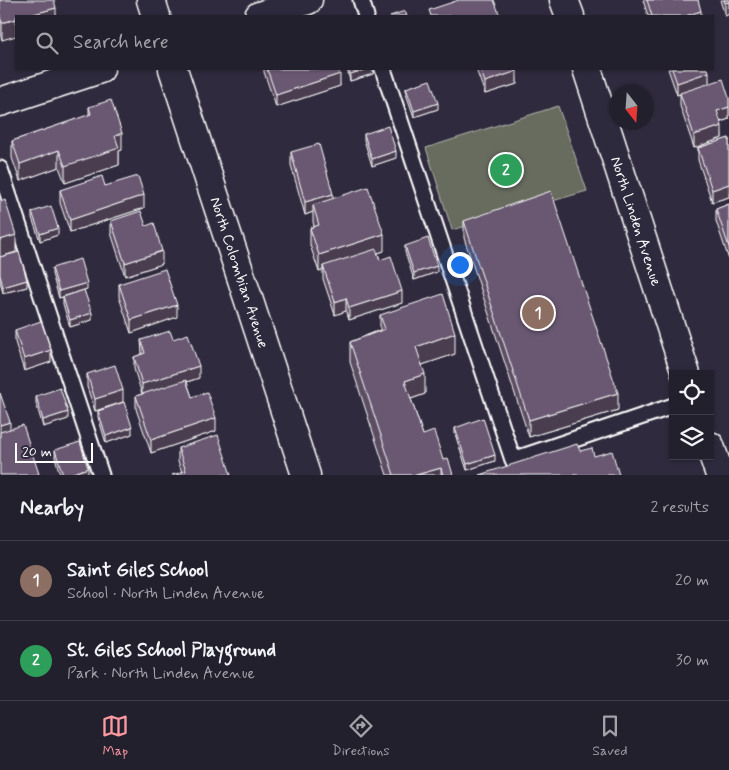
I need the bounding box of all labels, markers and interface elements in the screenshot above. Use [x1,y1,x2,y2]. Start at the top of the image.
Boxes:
search box [15,15,714,70]
icon: search [33,29,61,57]
text: Search here [73,30,169,55]
north arrow [609,85,654,130]
pin: 2 [490,151,522,189]
street label: North Linden Avenue [605,154,666,289]
street label: North Colombian Avenue [205,195,273,351]
your location [447,252,473,278]
pin: 1 [522,294,554,332]
map controls [669,370,714,460]
button: locate [669,370,714,415]
button: layers [669,415,714,460]
scale bar [15,440,92,463]
text: 20 m [22,443,52,461]
text: Nearby [20,494,84,522]
text: 2 results [651,497,709,518]
text: Saint Giles School [67,558,209,583]
text: 1 [32,570,40,591]
text: 20 m [675,570,709,591]
text: School · North Linden Avenue [67,583,265,604]
text: St. Giles School Playground [67,638,276,663]
text: 2 [32,650,40,671]
text: 30 m [676,650,709,671]
text: Park · North Linden Avenue [67,663,255,684]
tab: Map [101,712,129,760]
tab: Directions [332,712,390,760]
tab: Saved [592,712,628,760]

